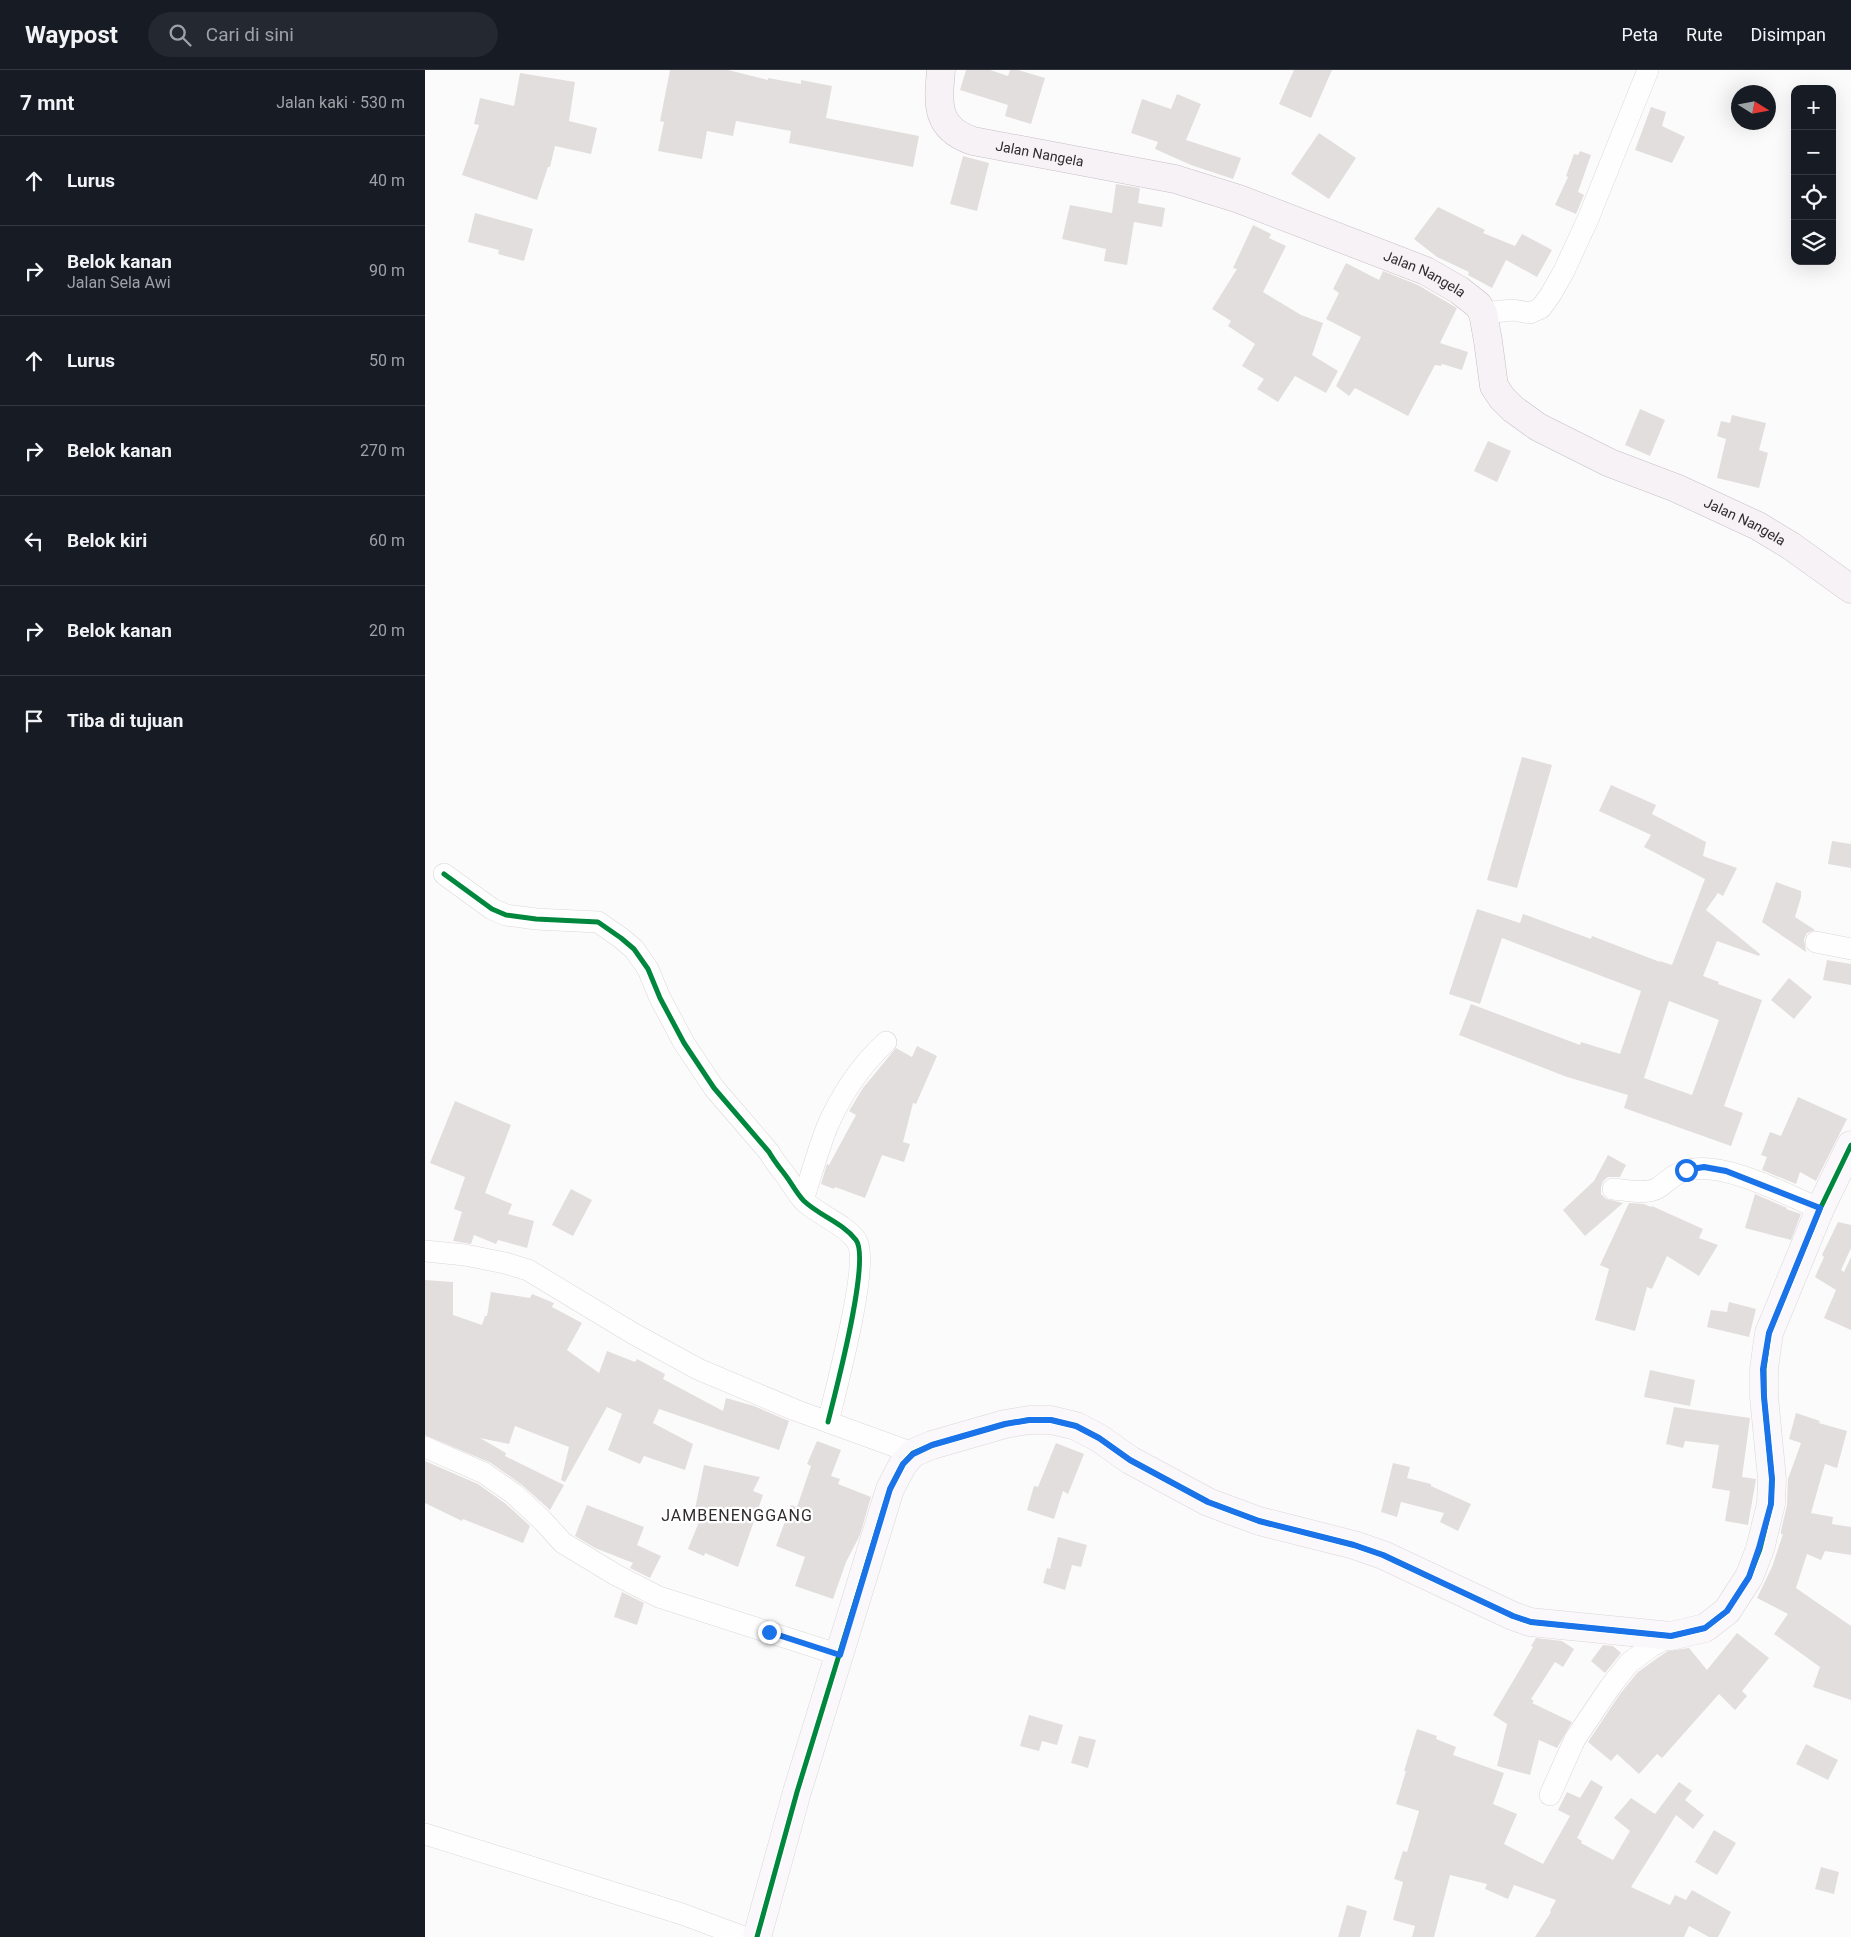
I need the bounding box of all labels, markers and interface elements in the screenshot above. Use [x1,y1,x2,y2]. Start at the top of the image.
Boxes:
search box [148,12,498,57]
text: Waypost [25,21,118,49]
icon: search [166,21,194,49]
text: Cari di sini [206,23,294,46]
text: Peta [1622,24,1658,45]
text: Rute [1686,24,1723,45]
text: Disimpan [1751,24,1826,45]
north arrow [1731,85,1776,130]
map controls [1791,85,1836,265]
button: + [1791,85,1836,130]
text: 7 mnt [20,91,74,115]
text: Jalan kaki · 530 m [276,93,405,112]
button: − [1791,130,1836,175]
street label: Jalan Nangela [994,137,1085,170]
icon: ahead [20,167,48,195]
text: Lurus [67,169,115,192]
text: 40 m [369,171,405,190]
button: locate [1791,175,1836,220]
button: layers [1791,220,1836,265]
street label: Jalan Nangela [1381,247,1469,300]
text: Belok kanan [67,250,172,273]
icon: right [20,257,48,285]
text: 90 m [369,261,405,280]
text: Jalan Sela Awi [67,273,171,292]
icon: ahead [20,347,48,375]
text: Lurus [67,349,115,372]
text: 50 m [369,351,405,370]
icon: right [20,437,48,465]
text: Belok kanan [67,439,172,462]
text: 270 m [360,441,405,460]
street label: Jalan Nangela [1702,494,1788,549]
icon: left [20,527,48,555]
text: Belok kiri [67,529,147,552]
text: 60 m [369,531,405,550]
icon: right [20,617,48,645]
text: Belok kanan [67,619,172,642]
text: 20 m [369,621,405,640]
icon: arrive [20,707,48,735]
text: Tiba di tujuan [67,709,183,732]
route start [1675,1159,1698,1182]
district label: JAMBENENGGANG [661,1506,813,1525]
route end [758,1621,781,1644]

